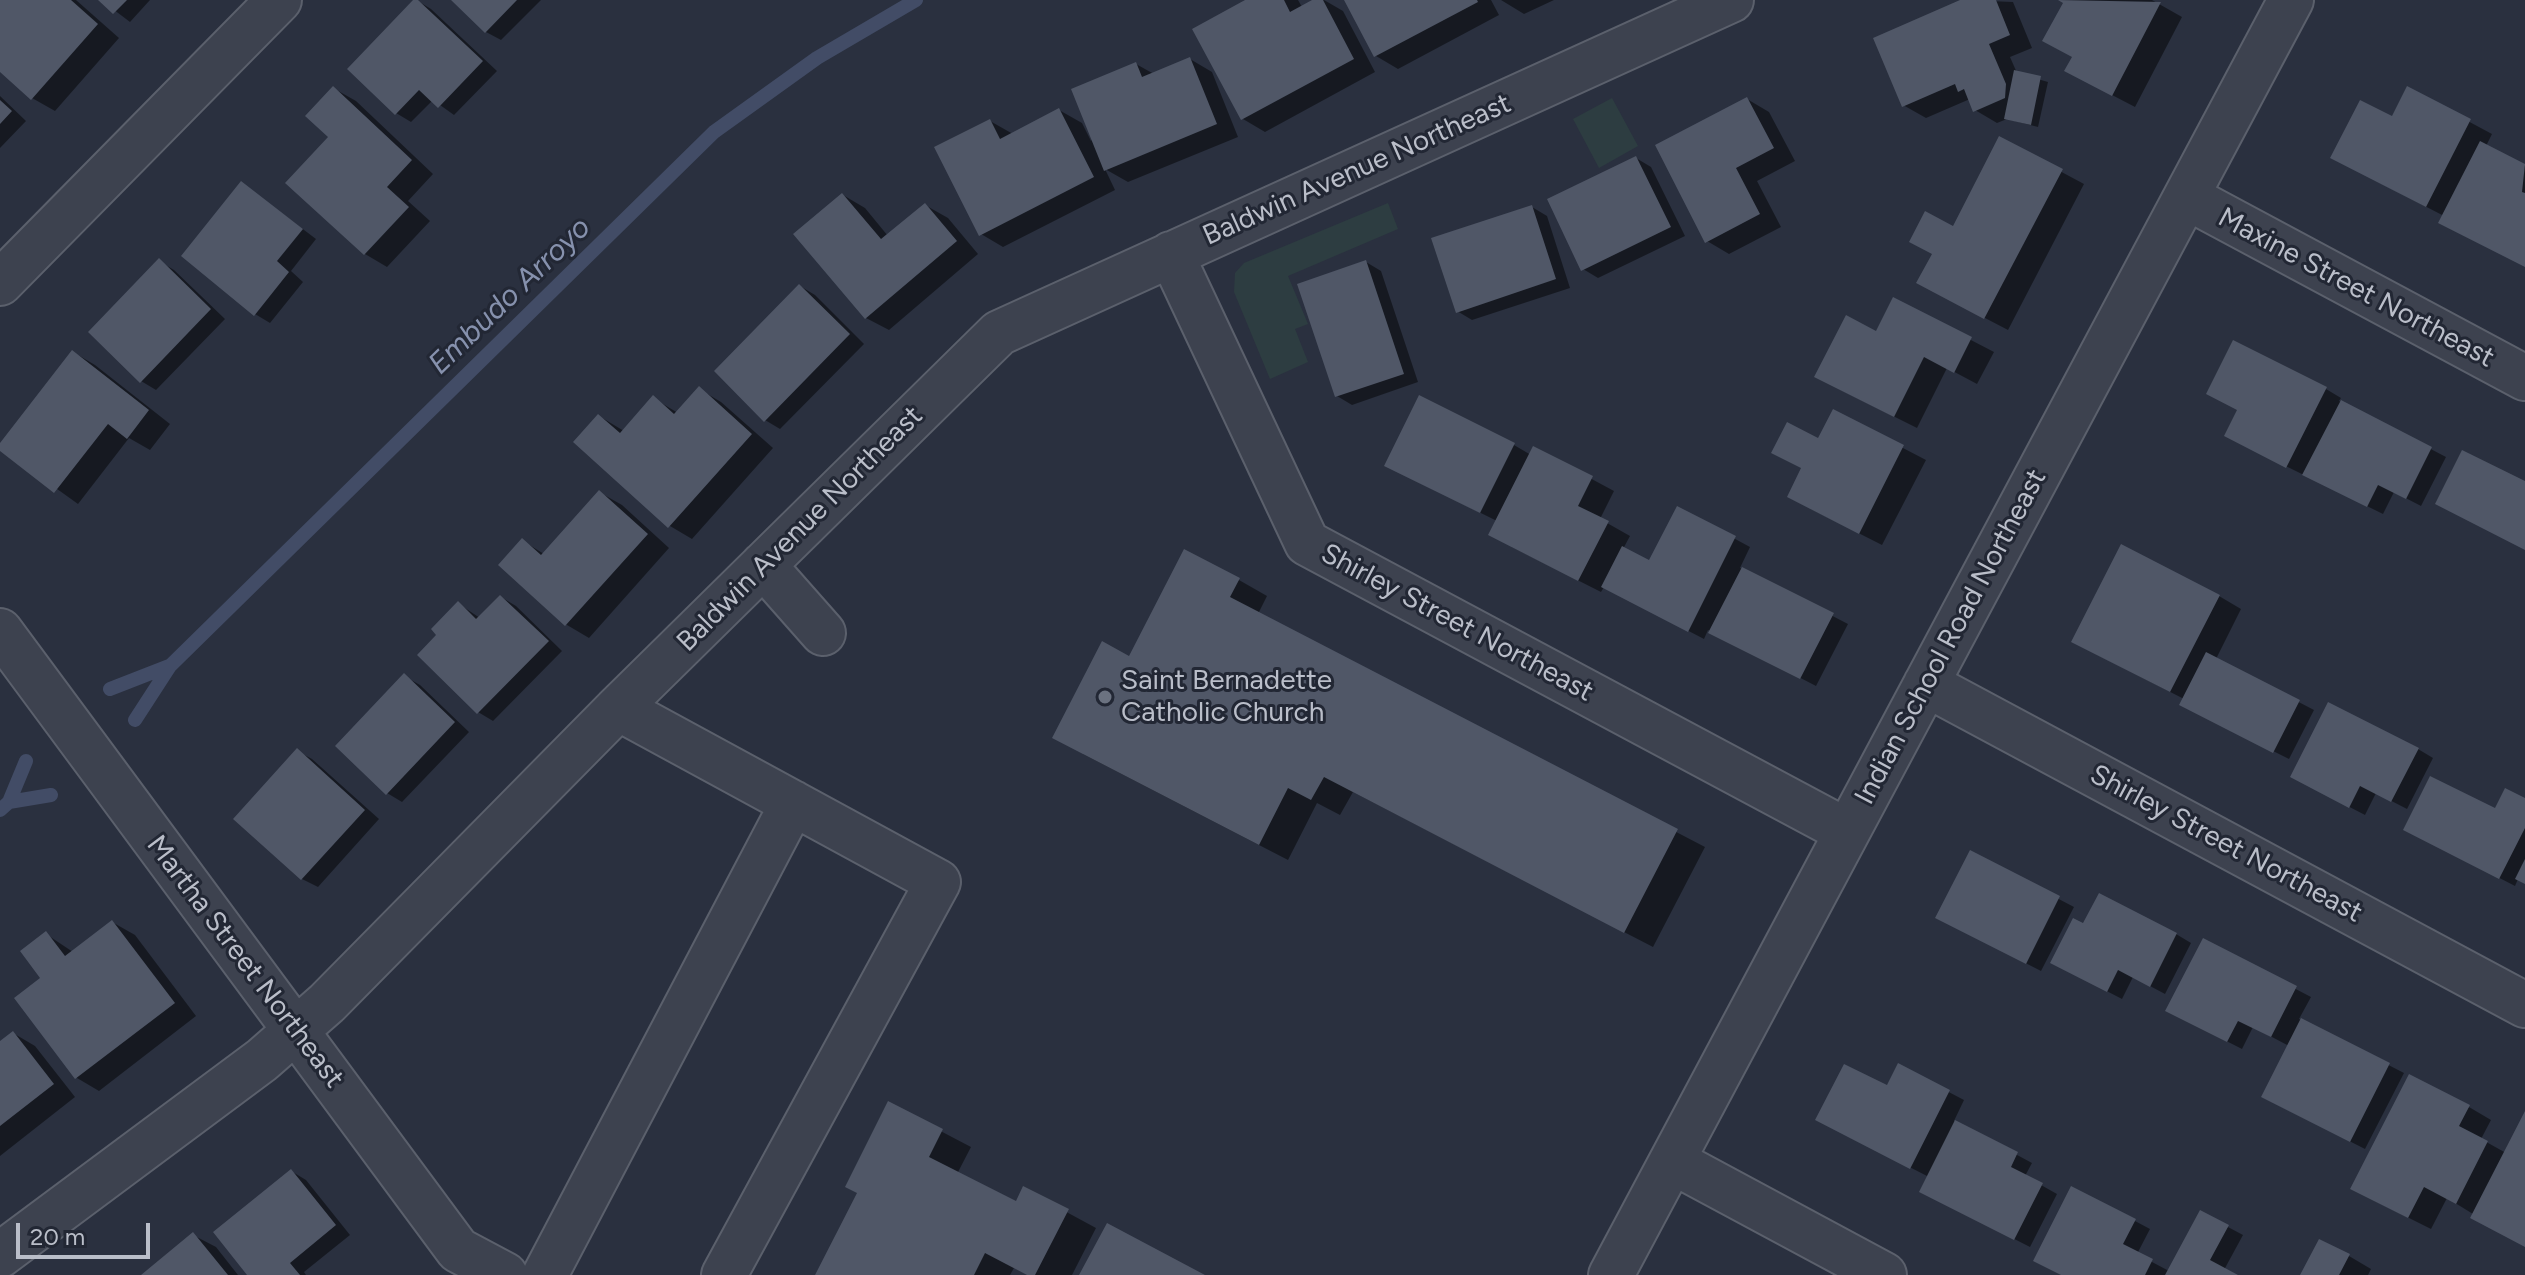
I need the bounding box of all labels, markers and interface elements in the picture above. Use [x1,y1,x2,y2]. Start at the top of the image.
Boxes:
street label: Baldwin Avenue Northeast [1198,87,1516,253]
street label: Maxine Street Northeast [2212,201,2500,375]
water label: Embudo Arroyo [422,210,598,382]
street label: Baldwin Avenue Northeast [670,399,930,659]
street label: Indian School Road Northeast [1848,464,2054,810]
street label: Shirley Street Northeast [1315,537,1599,709]
place label: Saint Bernadette Catholic Church [1121,664,1332,730]
marker: Saint Bernadette Catholic Church [1096,688,1114,706]
street label: Shirley Street Northeast [2084,758,2368,930]
street label: Martha Street Northeast [139,829,351,1095]
scale bar [20,1207,154,1257]
text: 20 m [30,1222,85,1251]

